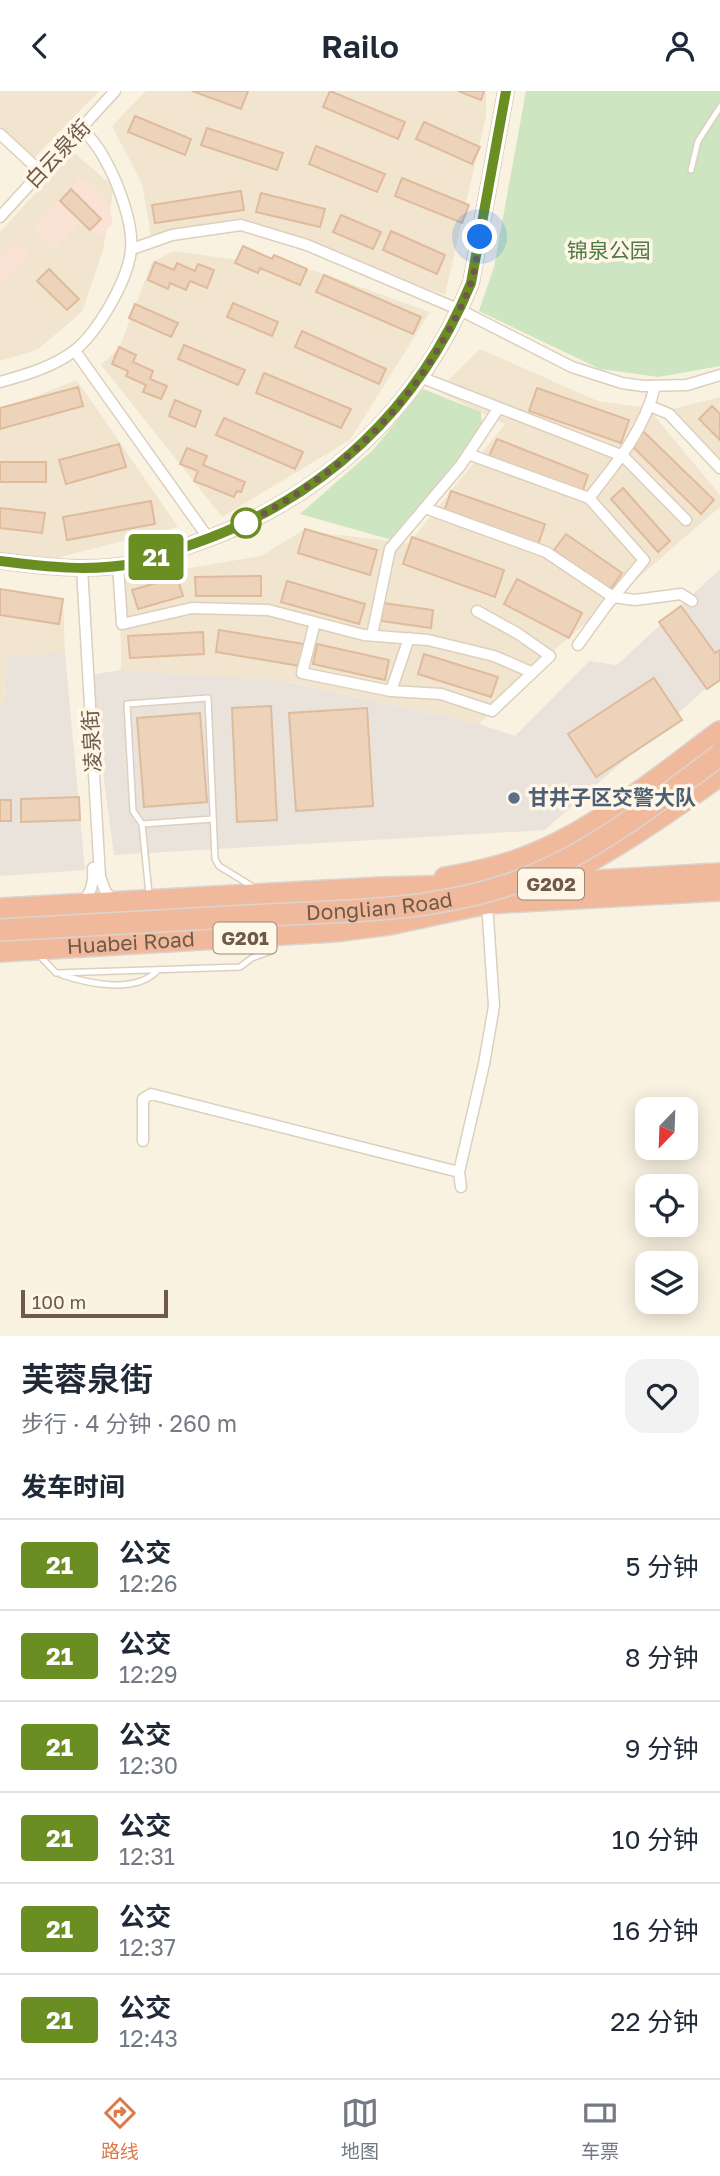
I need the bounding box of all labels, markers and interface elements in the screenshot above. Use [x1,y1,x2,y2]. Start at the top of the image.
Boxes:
icon: back [21,27,59,65]
text: Railo [321,27,399,65]
icon: person [661,27,699,65]
street label: 白云泉街 [19,114,95,193]
your location [462,219,497,254]
park label: 锦泉公园 [567,237,651,263]
unlabelled marker [231,508,261,538]
line badge: 21 [124,534,188,580]
text: 21 [143,542,170,571]
street label: 凌泉街 [76,709,106,773]
place label: 甘井子区交警大队 [528,784,696,810]
marker: 甘井子区交警大队 [506,790,522,806]
road number: G202 [518,869,584,899]
street label: Donglian Road [305,886,454,925]
road number: G201 [214,923,276,953]
street label: Huabei Road [66,925,195,959]
north arrow [635,1097,698,1160]
map controls [635,1097,698,1314]
button: locate [635,1174,698,1237]
button: layers [635,1251,698,1314]
scale bar [21,1287,168,1319]
text: 100 m [32,1290,86,1313]
text: 芙蓉泉街 [21,1359,153,1398]
button: heart [625,1359,699,1433]
text: 步行 · 4 分钟 · 260 m [21,1409,237,1437]
text: 发车时间 [21,1471,125,1502]
text: 公交 [119,1537,171,1568]
text: 21 [46,1550,73,1579]
text: 5 分钟 [625,1551,699,1582]
text: 12:26 [119,1569,178,1597]
text: 公交 [119,1628,171,1659]
text: 21 [46,1641,73,1670]
text: 8 分钟 [625,1642,699,1673]
text: 12:29 [119,1660,178,1688]
text: 公交 [119,1719,171,1750]
text: 21 [46,1732,73,1761]
text: 9 分钟 [625,1733,699,1764]
text: 12:30 [119,1751,178,1779]
text: 公交 [119,1810,171,1841]
text: 21 [46,1823,73,1852]
text: 10 分钟 [612,1824,699,1855]
text: 12:31 [119,1842,175,1870]
text: 公交 [119,1901,171,1932]
text: 21 [46,1914,73,1943]
text: 16 分钟 [612,1915,699,1946]
text: 12:37 [119,1933,176,1961]
text: 公交 [119,1992,171,2023]
text: 21 [46,2005,73,2034]
text: 22 分钟 [610,2006,699,2037]
text: 12:43 [119,2024,178,2052]
tab: 路线 [101,2094,139,2163]
tab: 地图 [341,2094,379,2163]
tab: 车票 [581,2094,619,2163]

